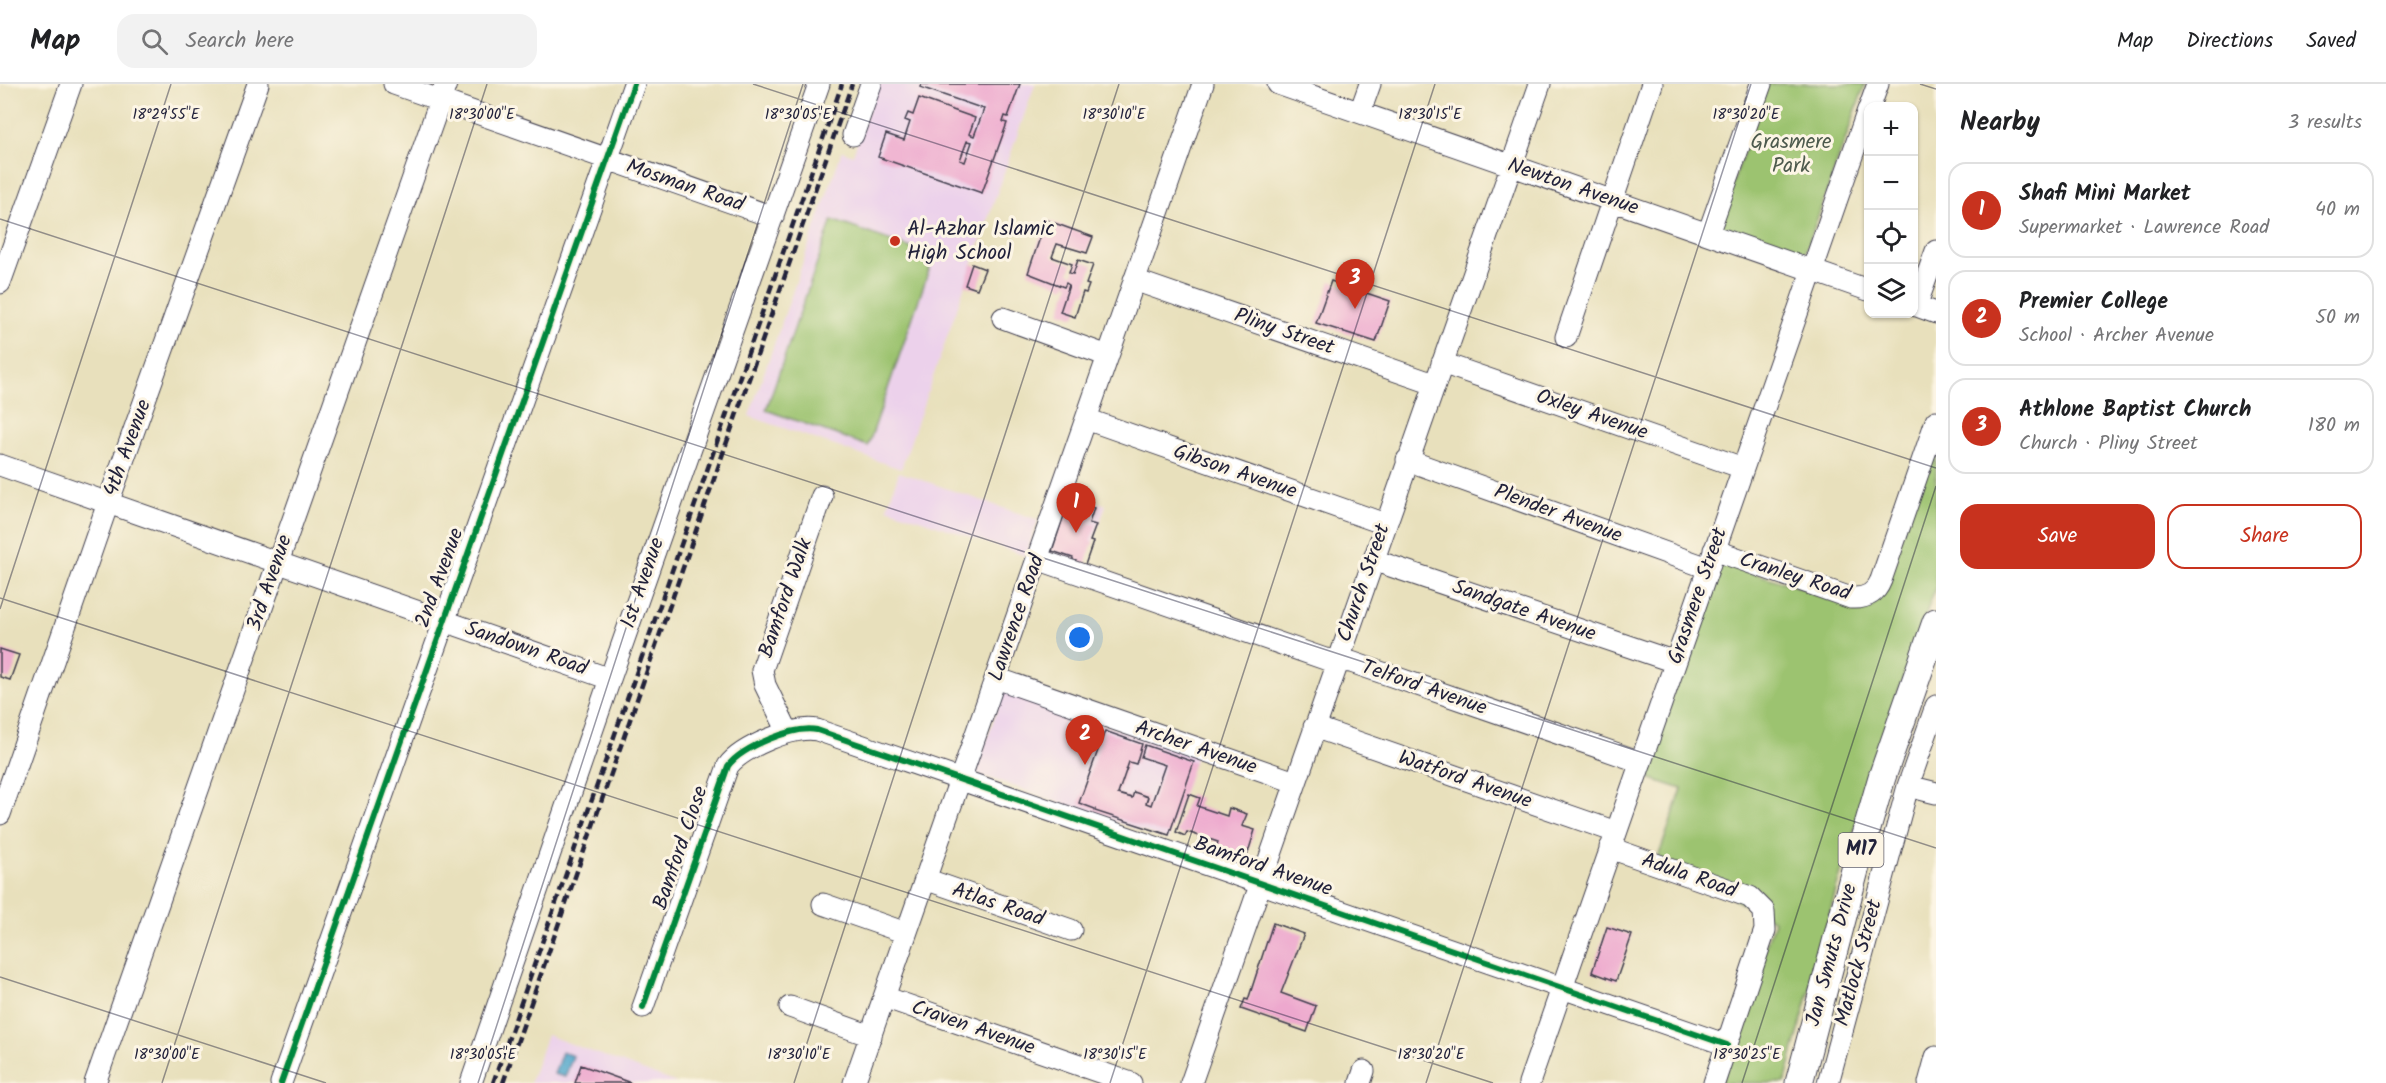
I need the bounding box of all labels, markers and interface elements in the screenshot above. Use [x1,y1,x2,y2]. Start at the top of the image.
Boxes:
search box [117,14,537,68]
text: Map [30,19,81,64]
text: Search here [186,24,294,59]
icon: search [138,25,171,58]
text: Map [2117,25,2153,58]
text: Directions [2186,25,2273,58]
text: Saved [2306,25,2356,58]
map controls [1864,102,1918,318]
button: + [1864,102,1918,156]
text: Nearby [1960,102,2040,144]
text: 18°29'55"E [133,103,201,127]
text: 18°30'00"E [449,103,516,127]
text: 18°30'05"E [765,103,832,127]
text: 18°30'10"E [1082,103,1147,127]
text: 18°30'15"E [1398,103,1463,127]
text: 18°30'20"E [1712,103,1781,127]
text: 3 results [2288,107,2362,139]
park label: Grasmere Park [1750,126,1832,183]
street label: Newton Avenue [1503,149,1644,225]
street label: Mosman Road [621,150,749,222]
button: − [1864,156,1918,210]
text: Shafi Mini Market [2019,177,2191,212]
text: 1 [1978,194,1985,226]
text: 40 m [2315,194,2360,226]
button: locate [1864,210,1918,264]
text: Supermarket · Lawrence Road [2019,212,2269,244]
place label: Al-Azhar Islamic High School [907,213,1055,270]
marker: Al-Azhar Islamic High School [888,234,902,248]
pin: 3 [1336,260,1374,309]
button: layers [1864,264,1918,318]
text: Premier College [2019,285,2168,320]
street label: Pliny Street [1229,299,1339,365]
text: 2 [1976,302,1987,334]
text: 50 m [2315,302,2360,334]
text: School · Archer Avenue [2019,320,2214,352]
street label: Oxley Avenue [1532,380,1653,450]
text: Athlone Baptist Church [2019,393,2251,428]
street label: 4th Avenue [95,394,161,501]
text: 3 [1976,410,1987,442]
text: 180 m [2308,410,2360,442]
text: Church · Pliny Street [2019,428,2198,460]
street label: Gibson Avenue [1169,435,1302,509]
street label: Plender Avenue [1489,476,1627,553]
pin: 1 [1056,484,1096,533]
button: Save [1960,504,2155,569]
button: Share [2167,504,2362,569]
street label: Church Street [1328,519,1400,647]
street label: Grasmere Street [1659,522,1737,669]
street label: 2nd Avenue [407,523,473,633]
street label: 3rd Avenue [238,530,302,635]
street label: 1st Avenue [612,533,674,633]
street label: Bamford Walk [750,534,822,662]
street label: Cranley Road [1735,543,1856,611]
street label: Lawrence Road [980,550,1054,686]
street label: Sandgate Avenue [1448,571,1601,651]
street label: Sandown Road [460,613,592,686]
your location [1065,623,1094,652]
street label: Telford Avenue [1357,651,1492,725]
street label: Archer Avenue [1131,712,1262,784]
pin: 2 [1066,716,1104,765]
street label: Watford Avenue [1394,742,1537,818]
street label: Bamford Close [644,781,718,914]
street label: Bamford Avenue [1189,828,1337,906]
road number: M17 [1838,833,1884,867]
street label: Adula Road [1637,844,1742,908]
street label: Atlas Road [948,874,1049,936]
street label: Jan Smuts Drive [1797,879,1867,1030]
street label: Matlock Street [1826,895,1892,1030]
street label: Craven Avenue [907,991,1040,1065]
text: 18°30'00"E [134,1043,201,1067]
text: 18°30'05"E [450,1043,517,1067]
text: 18°30'10"E [767,1043,832,1067]
text: 18°30'15"E [1083,1043,1148,1067]
text: 18°30'20"E [1397,1043,1466,1067]
text: 18°30'25"E [1713,1043,1782,1067]

